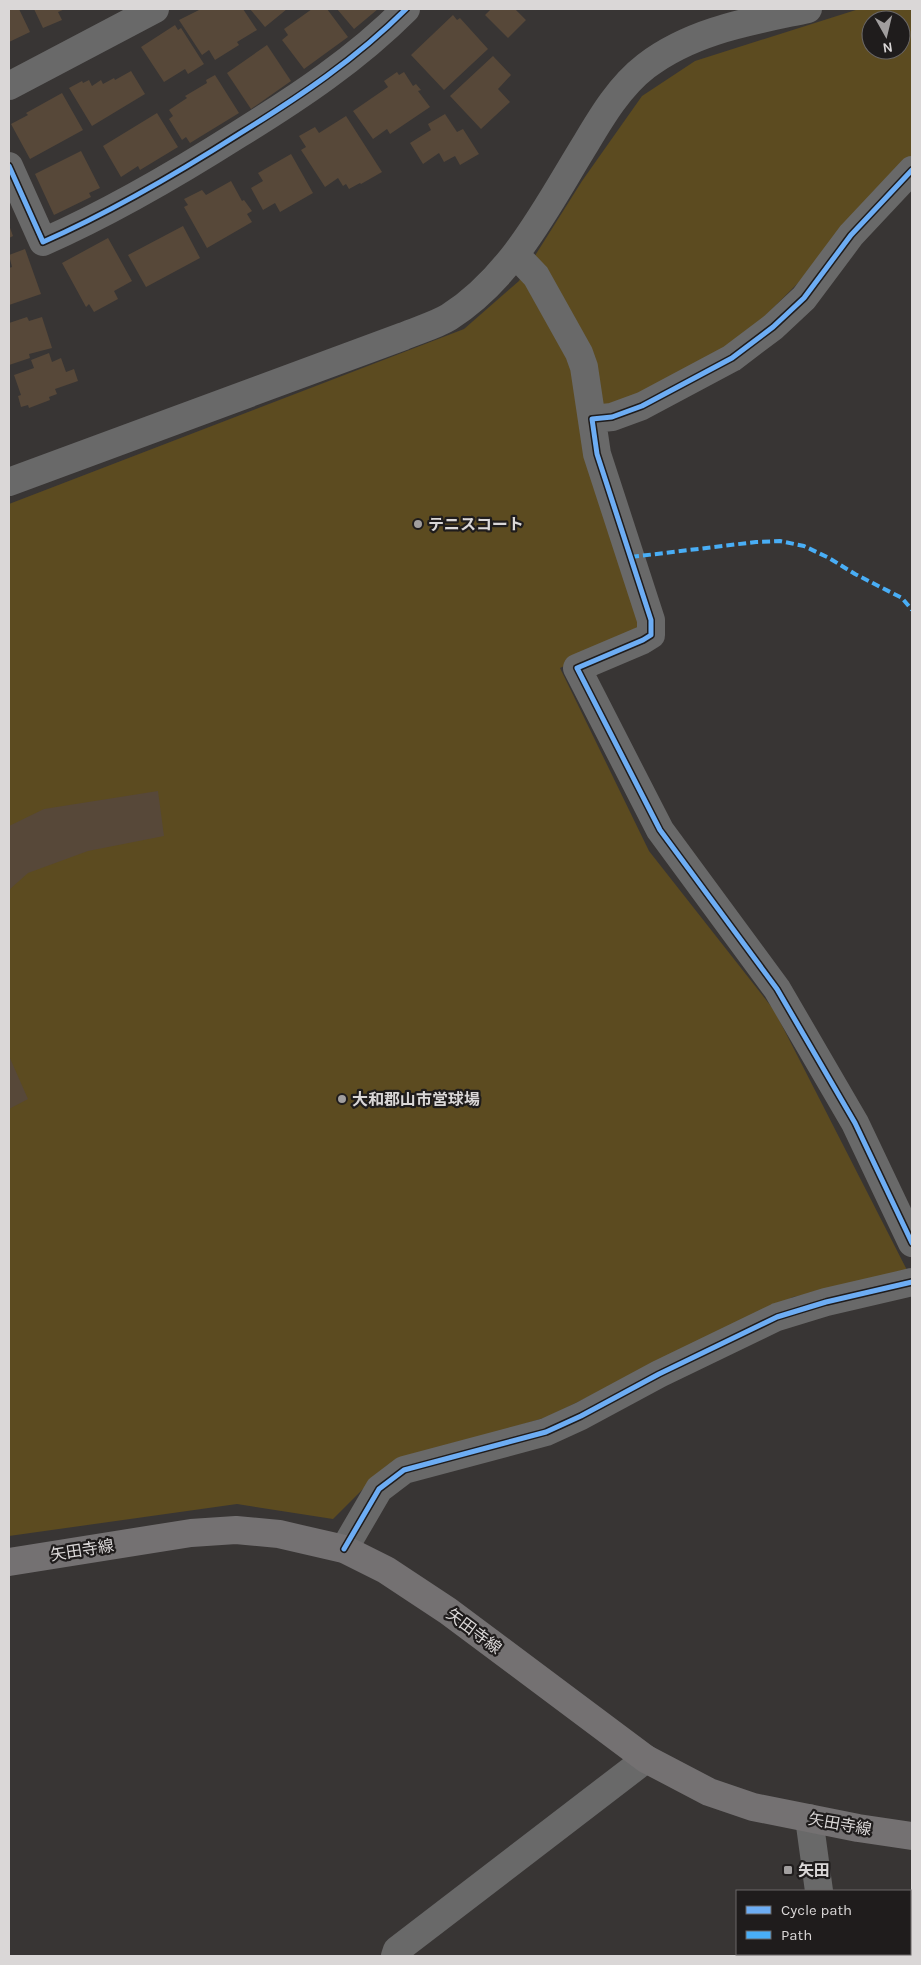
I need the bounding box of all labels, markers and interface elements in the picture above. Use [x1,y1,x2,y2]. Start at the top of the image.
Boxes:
north arrow [861,10,911,60]
text: N [882,38,894,56]
place label: テニスコート [428,515,524,534]
marker: テニスコート [412,518,424,530]
place label: 大和郡山市営球場 [352,1090,480,1109]
marker: 大和郡山市営球場 [336,1093,348,1105]
street label: 矢田寺線 [49,1536,115,1564]
street label: 矢田寺線 [443,1604,505,1658]
street label: 矢田寺線 [807,1809,873,1839]
place label: 矢田 [798,1861,830,1880]
marker: 矢田 [782,1864,794,1876]
legend [736,1890,911,1955]
text: Cycle path [781,1901,852,1919]
text: Path [781,1926,812,1944]

